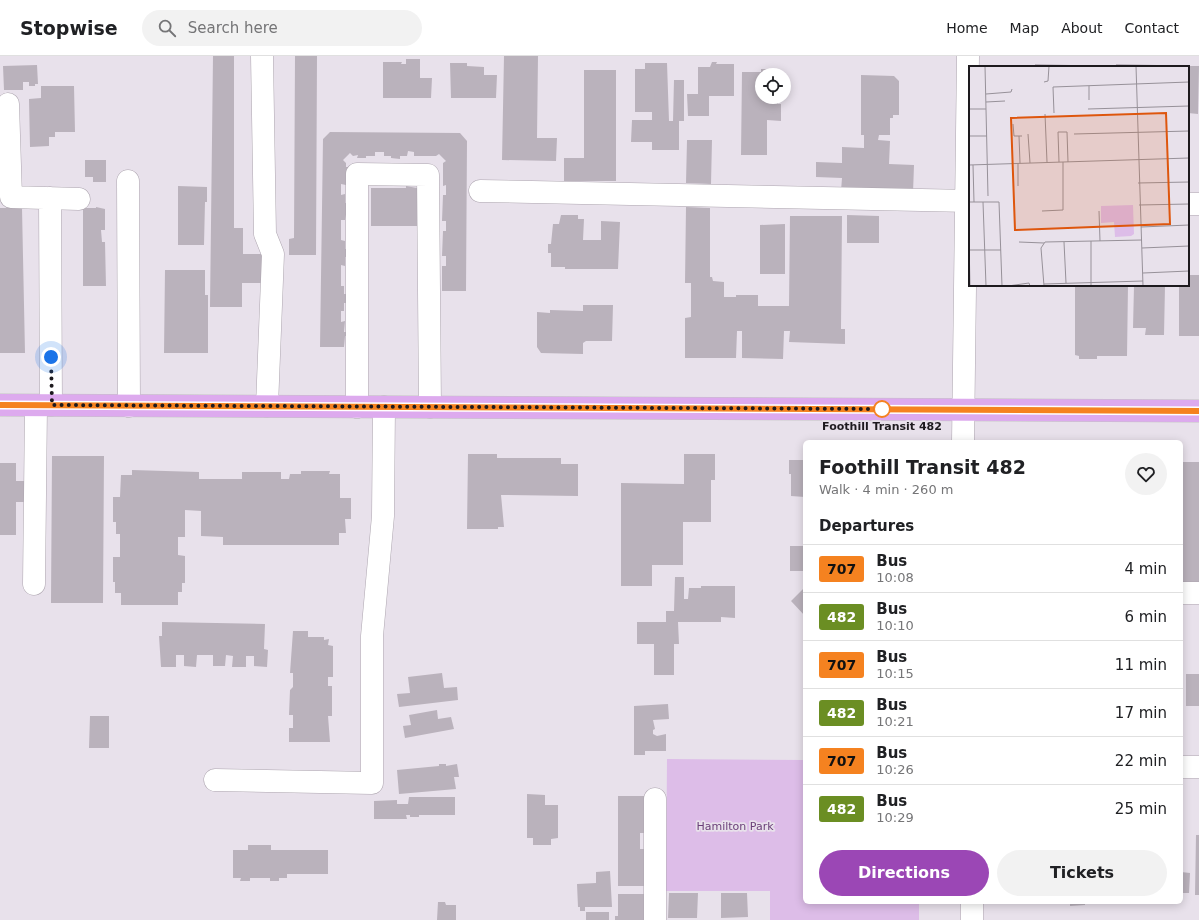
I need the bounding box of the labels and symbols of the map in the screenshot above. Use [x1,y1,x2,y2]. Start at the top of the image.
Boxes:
inset map [969,66,1189,286]
your location [41,347,61,367]
marker: Foothill Transit 482 [873,400,891,418]
place label: Foothill Transit 482 [822,420,942,433]
park label: Hamilton Park [696,820,774,833]

